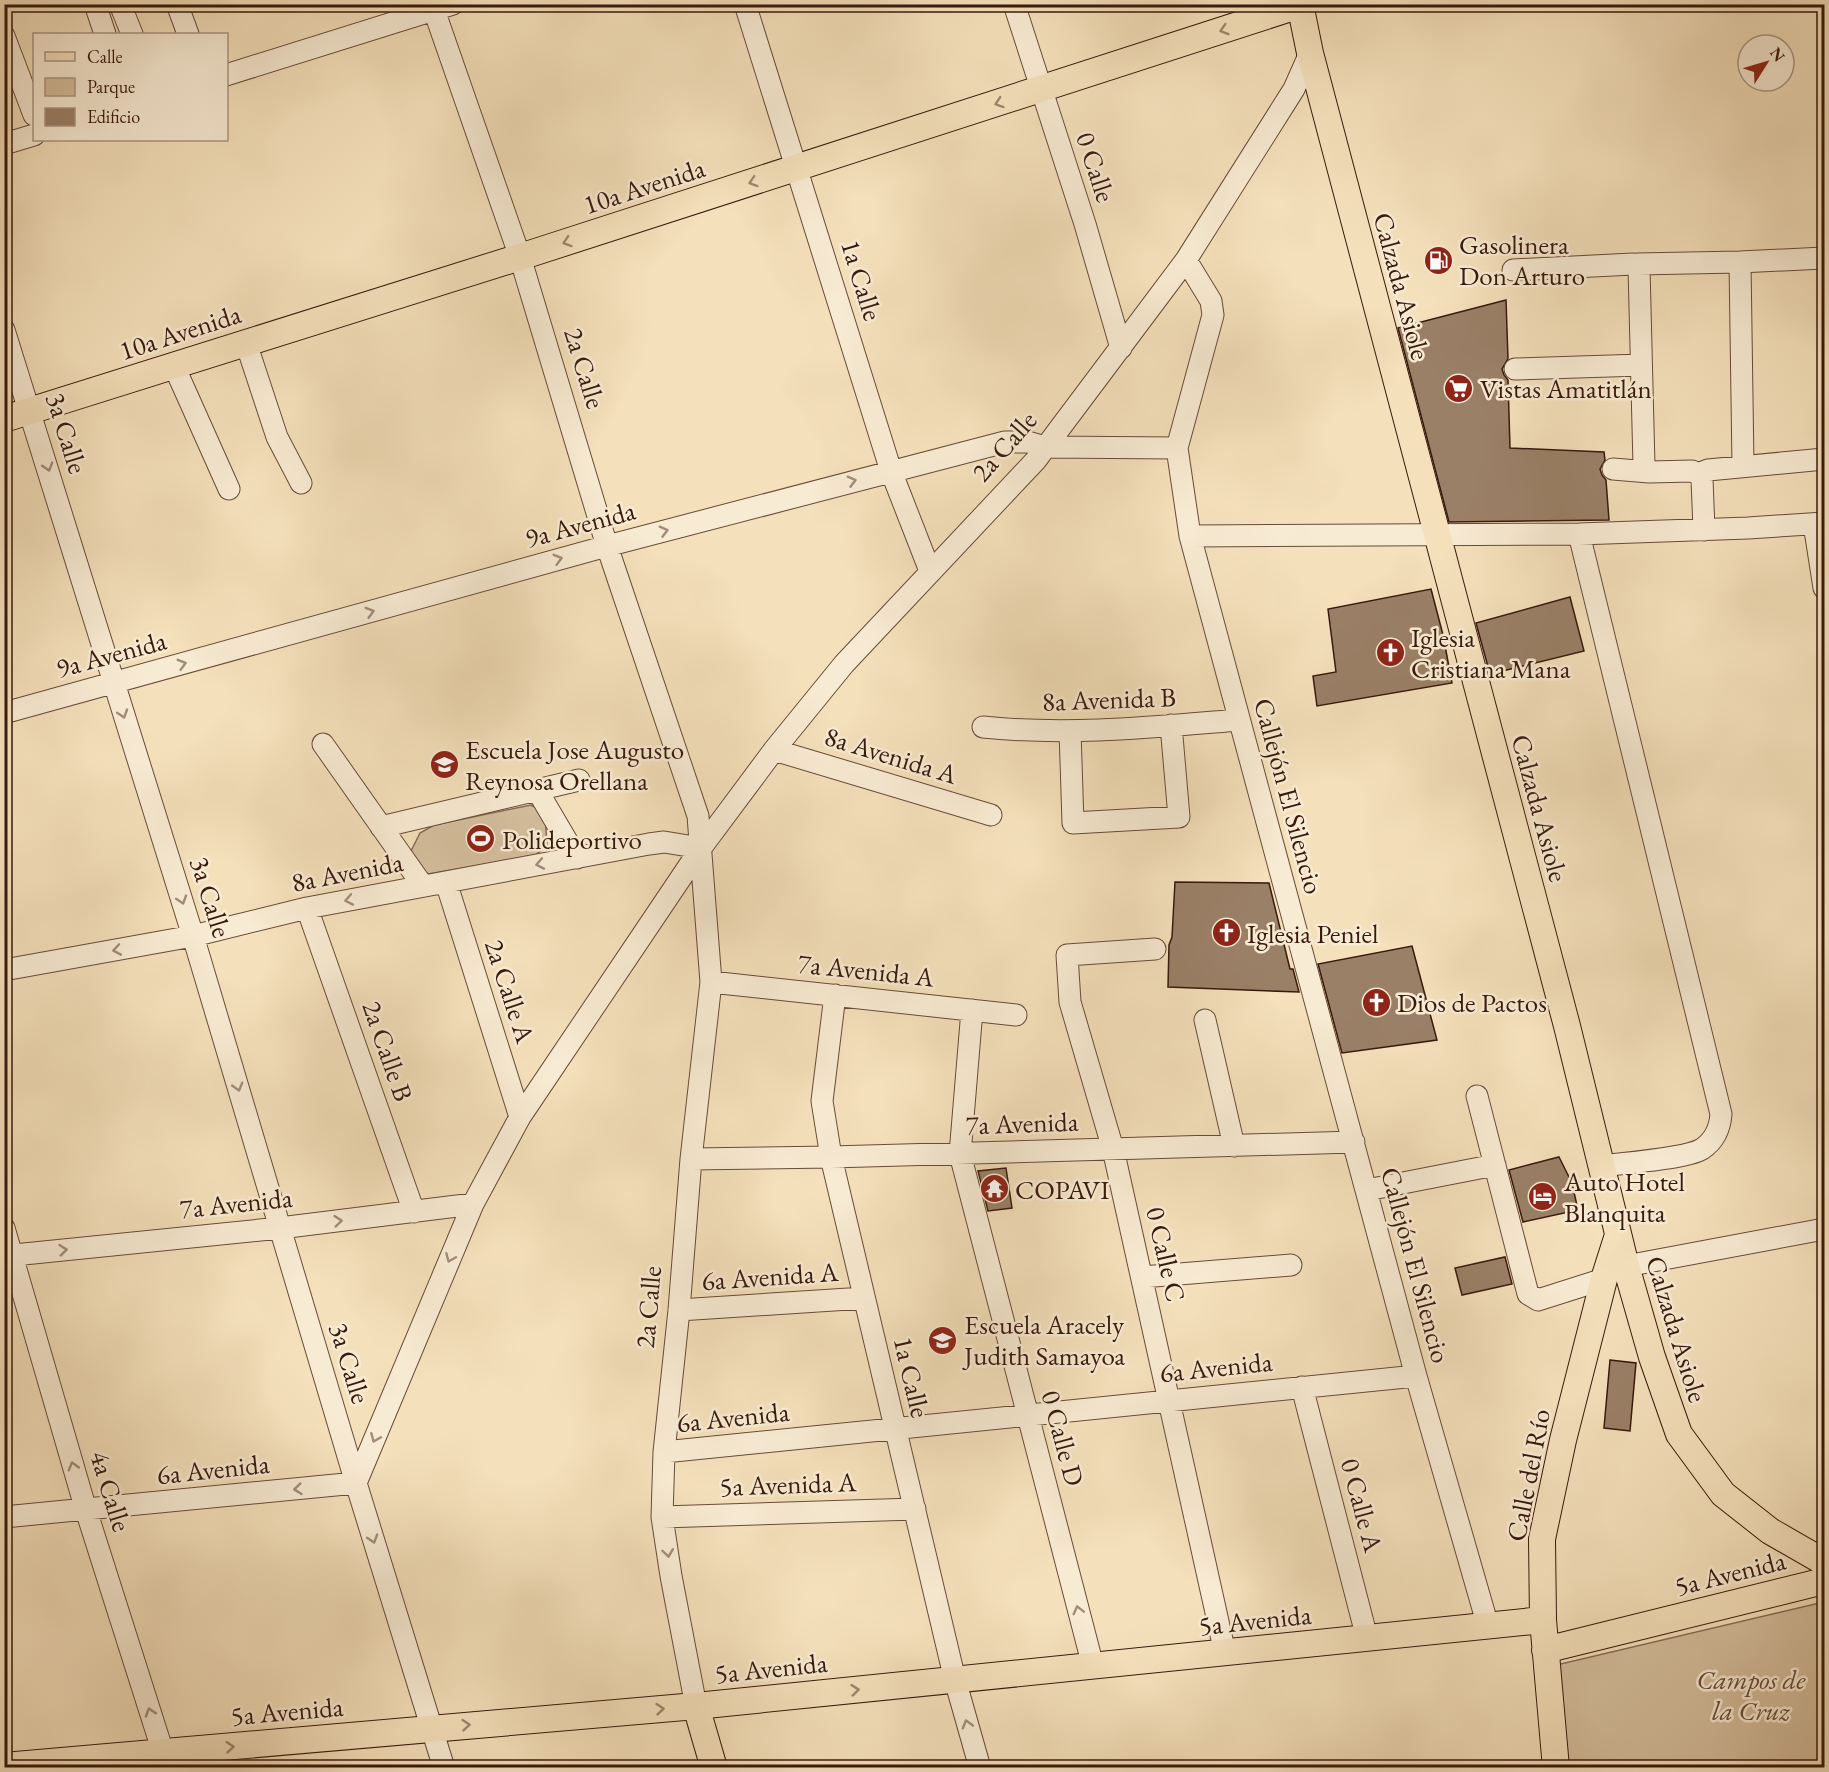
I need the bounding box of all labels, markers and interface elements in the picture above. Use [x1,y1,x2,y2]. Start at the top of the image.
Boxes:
one-way arrow [1219,23,1230,35]
legend [33,33,228,141]
north arrow [1736,33,1796,93]
text: N [1765,43,1790,66]
text: Calle [87,45,123,68]
text: Parque [87,75,135,98]
one-way arrow [994,96,1005,109]
text: Edificio [87,105,140,128]
street label: 0 Calle [1068,127,1124,207]
street label: 10a Avenida [579,150,709,222]
one-way arrow [748,175,759,187]
street label: Calzada Asiole [1366,208,1438,364]
place label: Gasolinera Don Arturo [1459,227,1585,293]
one-way arrow [562,234,573,247]
street label: 1a Calle [833,235,891,325]
fuel station icon: Gasolinera Don Arturo [1422,244,1454,276]
street label: 10a Avenida [115,296,245,368]
street label: 2a Calle [556,323,614,413]
place label: Vistas Amatitlán [1480,371,1652,406]
supermarket icon: Vistas Amatitlán [1443,372,1475,404]
street label: 3a Calle [38,388,96,478]
street label: 2a Calle [964,403,1044,489]
one-way arrow [41,461,53,472]
one-way arrow [847,476,857,489]
street label: 9a Avenida [521,492,639,556]
one-way arrow [658,526,669,538]
one-way arrow [553,554,563,567]
one-way arrow [364,607,375,619]
place label: Iglesia Cristiana Mana [1411,620,1571,686]
street label: 9a Avenida [52,622,170,686]
church icon: Iglesia Cristiana Mana [1374,637,1406,669]
one-way arrow [176,659,187,671]
street label: 8a Avenida B [1041,679,1177,719]
street label: Callejón El Silencio [1246,694,1332,898]
one-way arrow [116,708,129,719]
street label: 8a Avenida A [820,718,962,792]
street label: Calzada Asiole [1504,730,1576,886]
place label: Escuela Jose Augusto Reynosa Orellana [465,732,684,798]
school or university icon: Escuela Jose Augusto Reynosa Orellana [428,749,460,781]
place label: Polideportivo [502,822,642,857]
sports icon: Polideportivo [465,823,497,855]
street label: 8a Avenida [288,844,406,900]
street label: 3a Calle [182,852,240,942]
one-way arrow [536,857,546,870]
one-way arrow [344,893,354,906]
one-way arrow [175,894,187,905]
place label: Iglesia Peniel [1247,916,1378,951]
church icon: Iglesia Peniel [1210,917,1242,949]
street label: 2a Calle A [477,935,543,1047]
one-way arrow [112,943,122,956]
street label: 7a Avenida A [796,945,936,995]
place label: Dios de Pactos [1397,985,1547,1020]
church icon: Dios de Pactos [1360,986,1392,1018]
street label: 2a Calle B [355,996,421,1106]
one-way arrow [231,1081,243,1092]
street label: 7a Avenida [965,1104,1079,1142]
street label: Callejón El Silencio [1373,1163,1459,1367]
place label: Auto Hotel Blanquita [1563,1164,1685,1230]
place label: COPAVI [1015,1172,1109,1207]
temple icon: COPAVI [978,1173,1010,1205]
street label: 7a Avenida [178,1180,294,1226]
hotel icon: Auto Hotel Blanquita [1527,1181,1559,1213]
street label: 0 Calle C [1138,1203,1194,1305]
one-way arrow [333,1215,342,1228]
one-way arrow [58,1244,67,1257]
one-way arrow [445,1252,457,1263]
street label: Calzada Asiole [1638,1252,1716,1406]
street label: 6a Avenida A [700,1254,840,1298]
street label: 2a Calle [627,1264,669,1350]
place label: Escuela Aracely Judith Samayoa [962,1307,1125,1373]
street label: 3a Calle [321,1318,379,1408]
school or university icon: Escuela Aracely Judith Samayoa [927,1324,959,1356]
street label: 1a Calle [886,1333,938,1421]
street label: 6a Avenida [1158,1344,1274,1390]
street label: 0 Calle D [1033,1386,1093,1490]
street label: 6a Avenida [675,1394,791,1440]
street label: Calle del Río [1498,1406,1558,1544]
one-way arrow [370,1432,382,1443]
street label: 4a Calle [82,1446,140,1536]
street label: 6a Avenida [155,1446,271,1492]
street label: 0 Calle A [1333,1454,1391,1556]
one-way arrow [68,1461,80,1472]
street label: 5a Avenida A [719,1464,857,1504]
one-way arrow [293,1482,302,1495]
one-way arrow [366,1533,378,1544]
street label: 5a Avenida [1671,1542,1789,1604]
one-way arrow [661,1548,673,1557]
street label: 5a Avenida [1197,1597,1313,1643]
one-way arrow [1073,1605,1086,1615]
street label: 5a Avenida [713,1645,829,1691]
park label: Campos de la Cruz [1696,1662,1806,1728]
one-way arrow [850,1684,859,1697]
street label: 5a Avenida [229,1689,345,1733]
one-way arrow [656,1702,665,1715]
one-way arrow [145,1707,157,1718]
one-way arrow [462,1719,471,1732]
one-way arrow [962,1719,975,1729]
one-way arrow [226,1741,235,1754]

